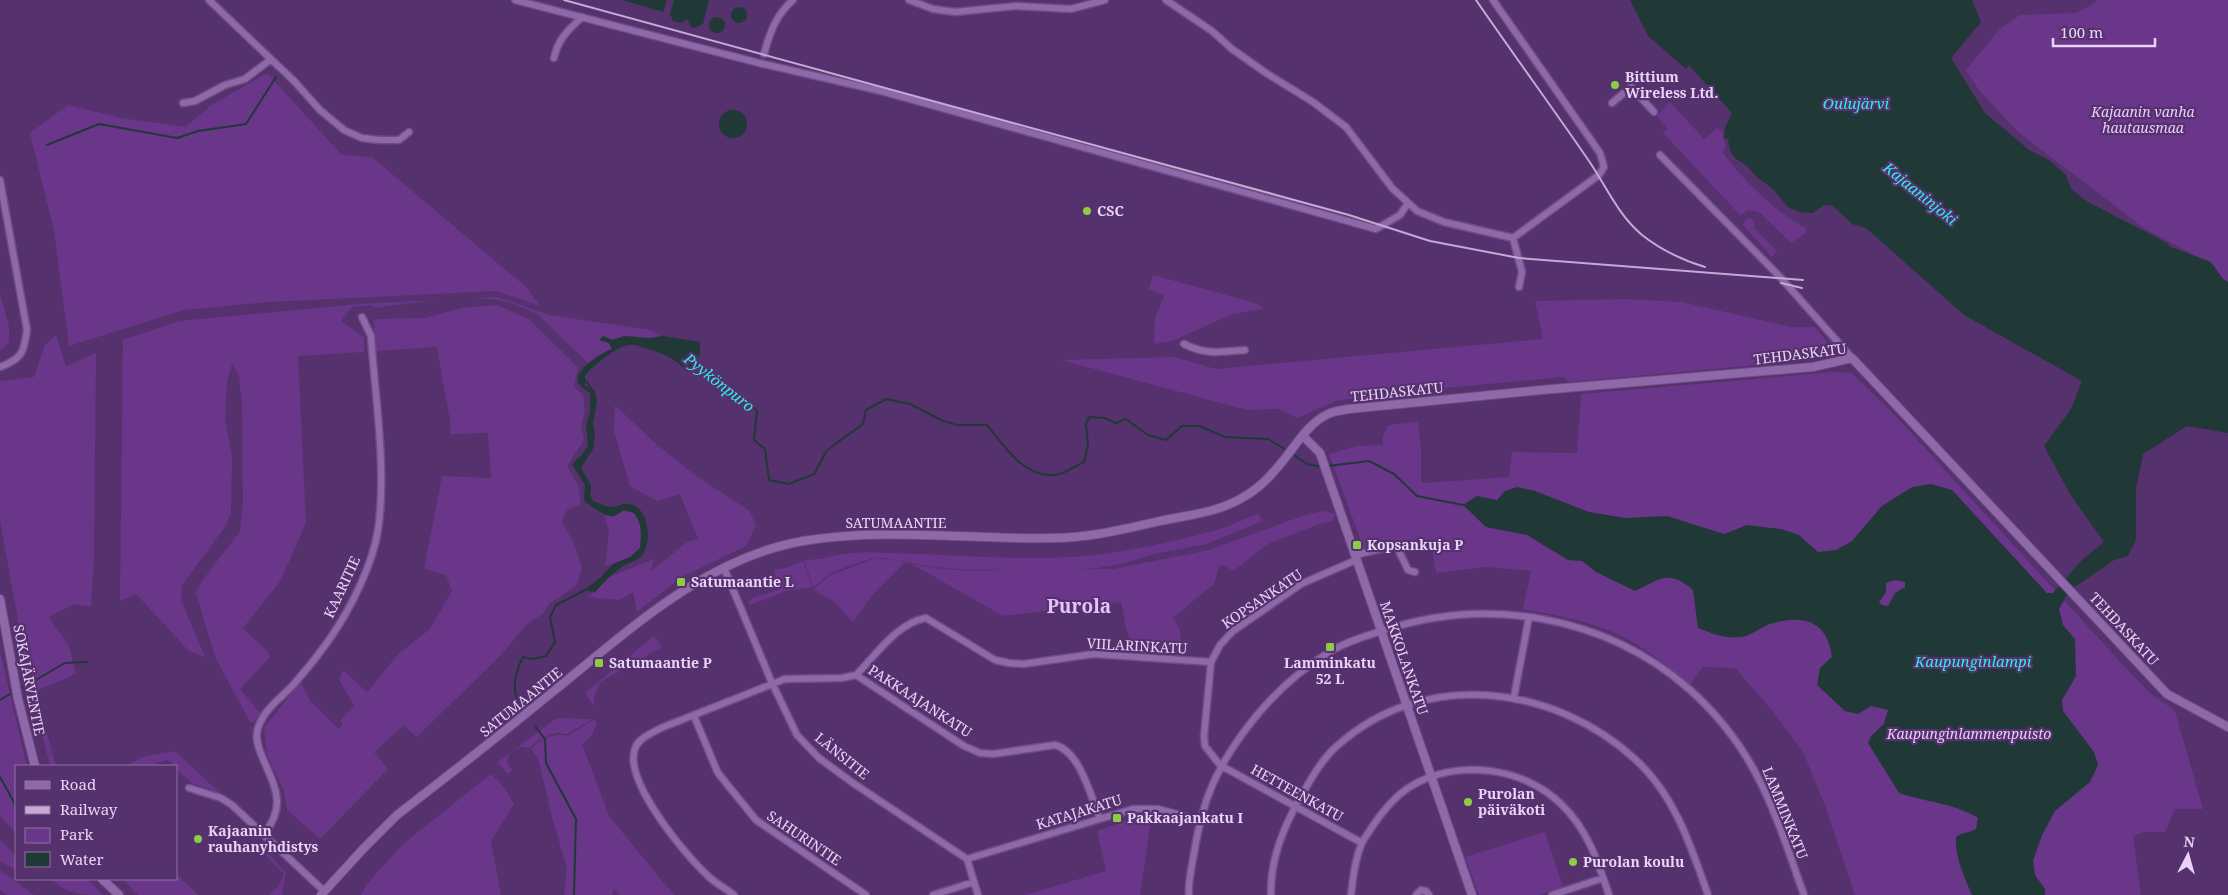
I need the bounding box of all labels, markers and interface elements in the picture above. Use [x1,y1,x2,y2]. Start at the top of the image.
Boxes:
scale bar [2053,15,2156,47]
text: 100 m [2060,22,2103,42]
place label: Bittium Wireless Ltd. [1625,67,1718,102]
marker: Bittium Wireless Ltd. [1609,79,1621,91]
water label: Oulujärvi [1823,93,1890,113]
park label: Kajaanin vanha hautausmaa [2090,102,2196,137]
water label: Kajaaninjoki [1879,157,1962,229]
place label: CSC [1097,201,1124,220]
marker: CSC [1081,205,1093,217]
street label: TEHDASKATU [1753,338,1847,369]
water label: Pyykönpuro [680,348,759,416]
street label: TEHDASKATU [1350,377,1444,406]
street label: SATUMAANTIE [846,513,947,532]
place label: Kopsankuja P [1367,535,1463,554]
marker: Kopsankuja P [1351,539,1363,551]
street label: KAARITIE [319,552,364,621]
street label: KOPSANKATU [1218,565,1306,633]
place label: Satumaantie L [691,572,794,591]
marker: Satumaantie L [675,576,687,588]
street label: TEHDASKATU [2086,588,2163,669]
district label: Purola [1047,593,1111,619]
street label: MAKKOLANKATU [1376,598,1433,717]
street label: SOKAJÄRVENTIE [9,623,50,737]
street label: VIILARINKATU [1086,633,1188,658]
marker: Lamminkatu 52 L [1324,641,1336,653]
water label: Kaupunginlampi [1914,651,2032,671]
place label: Satumaantie P [609,653,712,672]
place label: Lamminkatu 52 L [1284,653,1376,688]
marker: Satumaantie P [593,657,605,669]
street label: PAKKAAJANKATU [865,660,976,741]
street label: SATUMAANTIE [475,662,566,741]
park label: Kaupunginlammenpuisto [1886,724,2051,743]
street label: LÄNSITIE [811,728,874,783]
street label: HETTEENKATU [1248,759,1347,826]
street label: LAMMINKATU [1758,764,1813,862]
legend [15,765,178,880]
text: Road [60,774,96,794]
place label: Purolan päiväkoti [1478,784,1545,819]
street label: KATAJAKATU [1034,789,1124,834]
marker: Purolan päiväkoti [1462,796,1474,808]
text: Railway [60,799,118,819]
street label: SAHURINTIE [763,806,845,870]
place label: Pakkaajankatu I [1127,808,1244,827]
marker: Pakkaajankatu I [1111,812,1123,824]
place label: Kajaanin rauhanyhdistys [208,821,319,856]
text: Park [60,824,94,844]
north arrow [2163,830,2213,880]
text: N [2183,832,2196,852]
marker: Kajaanin rauhanyhdistys [192,833,204,845]
text: Water [60,849,103,869]
place label: Purolan koulu [1583,852,1684,871]
marker: Purolan koulu [1567,856,1579,868]

